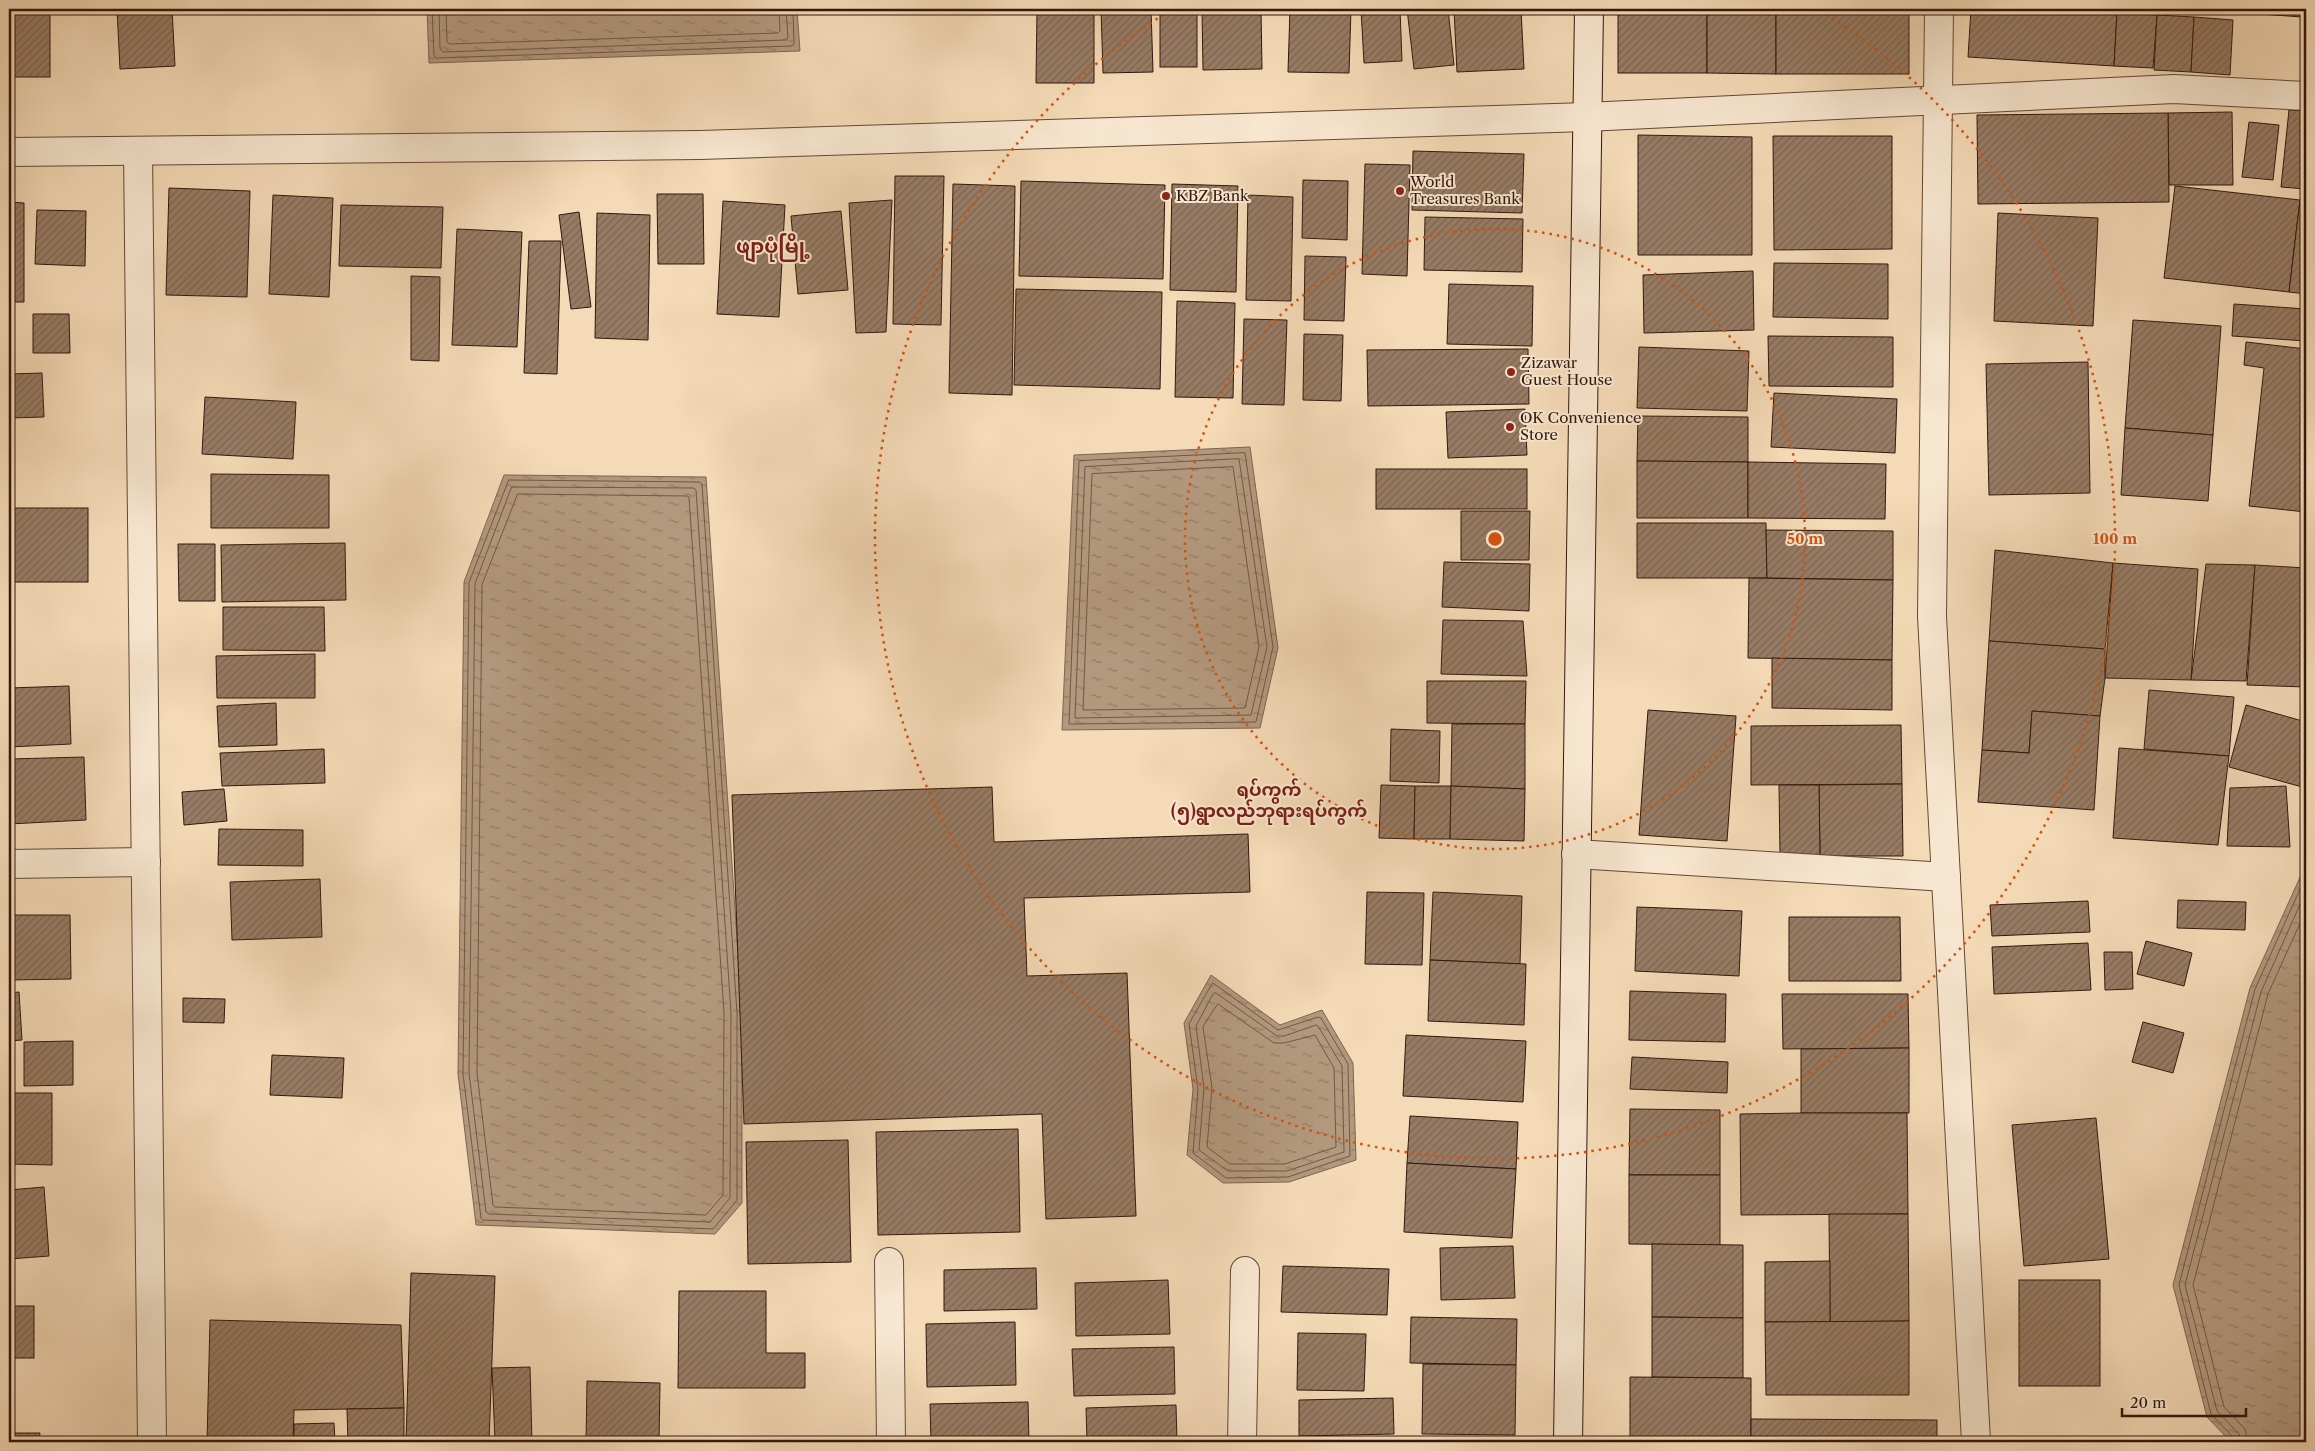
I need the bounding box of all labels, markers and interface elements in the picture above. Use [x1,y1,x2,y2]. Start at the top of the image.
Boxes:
place label: World Treasures Bank [1409,172,1521,208]
marker: World Treasures Bank [1394,185,1406,197]
place label: KBZ Bank [1176,186,1250,205]
marker: KBZ Bank [1160,190,1172,202]
district label: ဖျာပုံမြို့ [736,233,810,263]
place label: Zizawar Guest House [1521,353,1612,389]
marker: Zizawar Guest House [1505,366,1517,378]
place label: OK Convenience Store [1520,408,1642,444]
marker: OK Convenience Store [1504,421,1516,433]
text: 50 m [1787,529,1823,548]
text: 100 m [2093,529,2137,548]
centre of rings [1486,530,1504,548]
district label: ရပ်ကွက် (၅)ရွာလည်ဘုရားရပ်ကွက် [1171,778,1367,825]
scale bar [2122,1386,2246,1418]
text: 20 m [2130,1393,2166,1412]

